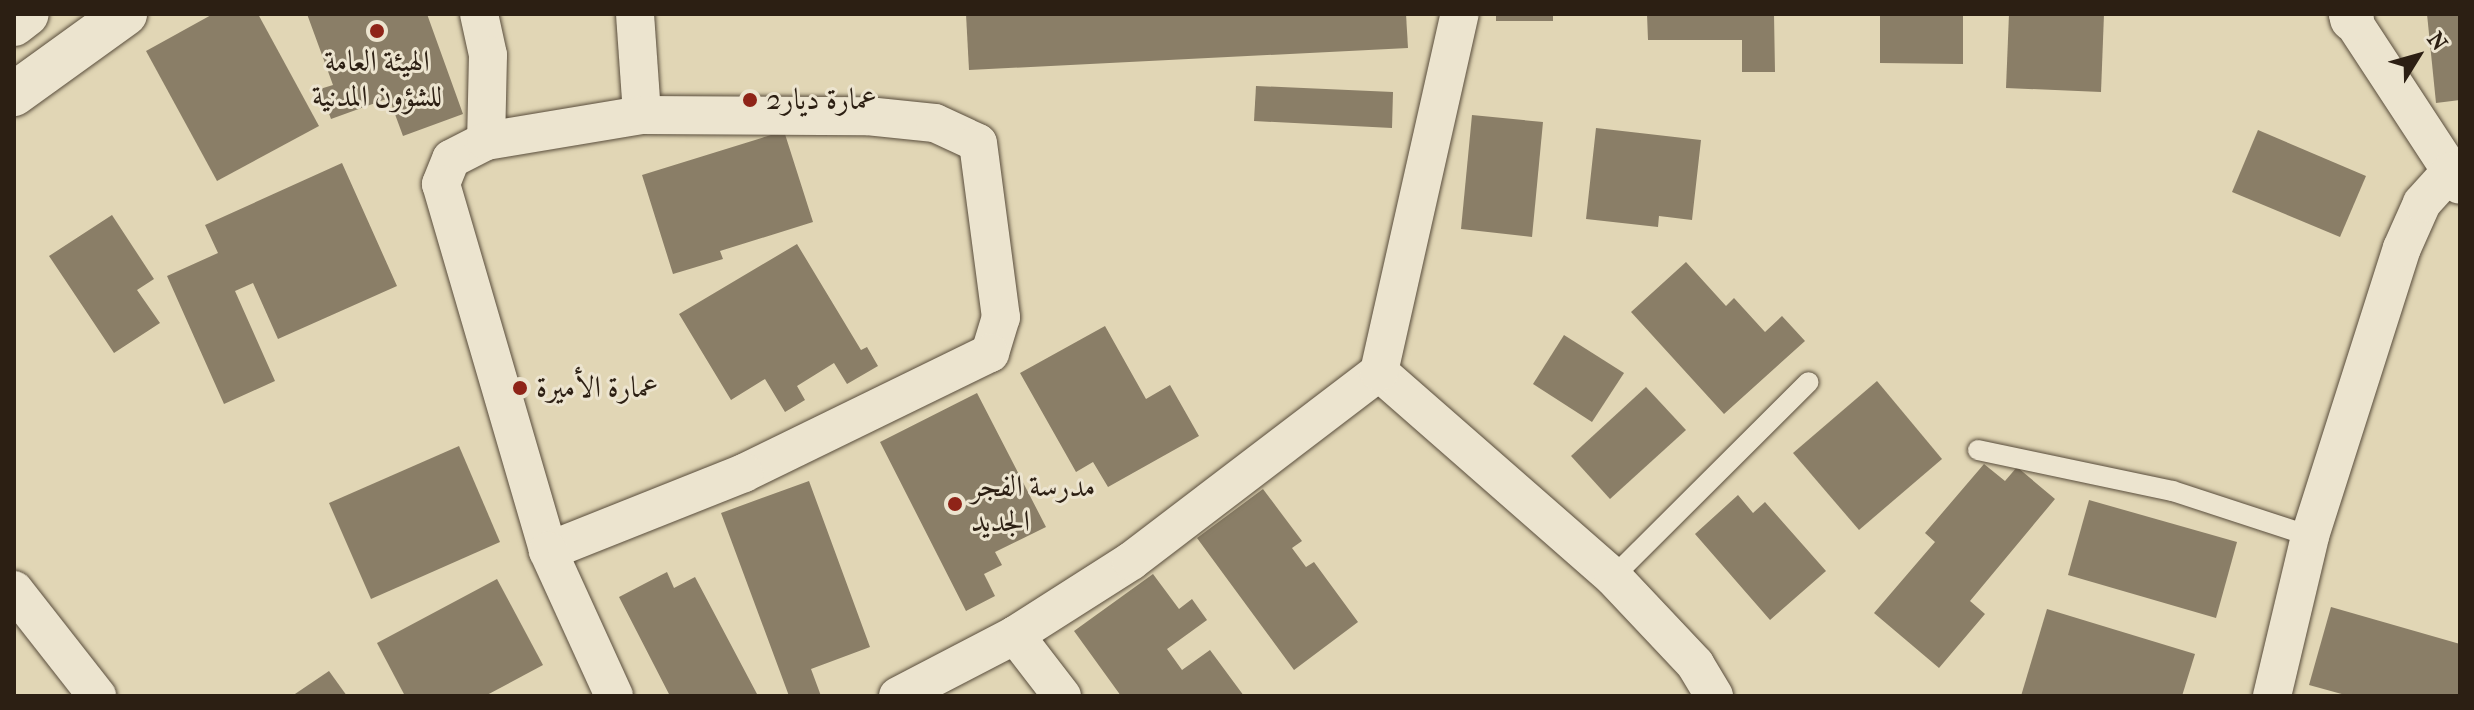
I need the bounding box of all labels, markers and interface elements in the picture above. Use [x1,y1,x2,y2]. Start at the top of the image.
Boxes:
north arrow [2378,16,2458,96]
marker: الهيئة العامة للشؤون المدنية [368,22,386,40]
text: N [2422,27,2453,56]
place label: الهيئة العامة للشؤون المدنية [312,44,442,114]
place label: عمارة ديار2 [766,82,877,118]
marker: عمارة ديار2 [741,91,759,109]
place label: عمارة الأميرة [536,370,659,406]
marker: عمارة الأميرة [511,379,529,397]
place label: مدرسة الفجر الجديد [971,469,1095,540]
marker: مدرسة الفجر الجديد [946,495,964,513]

